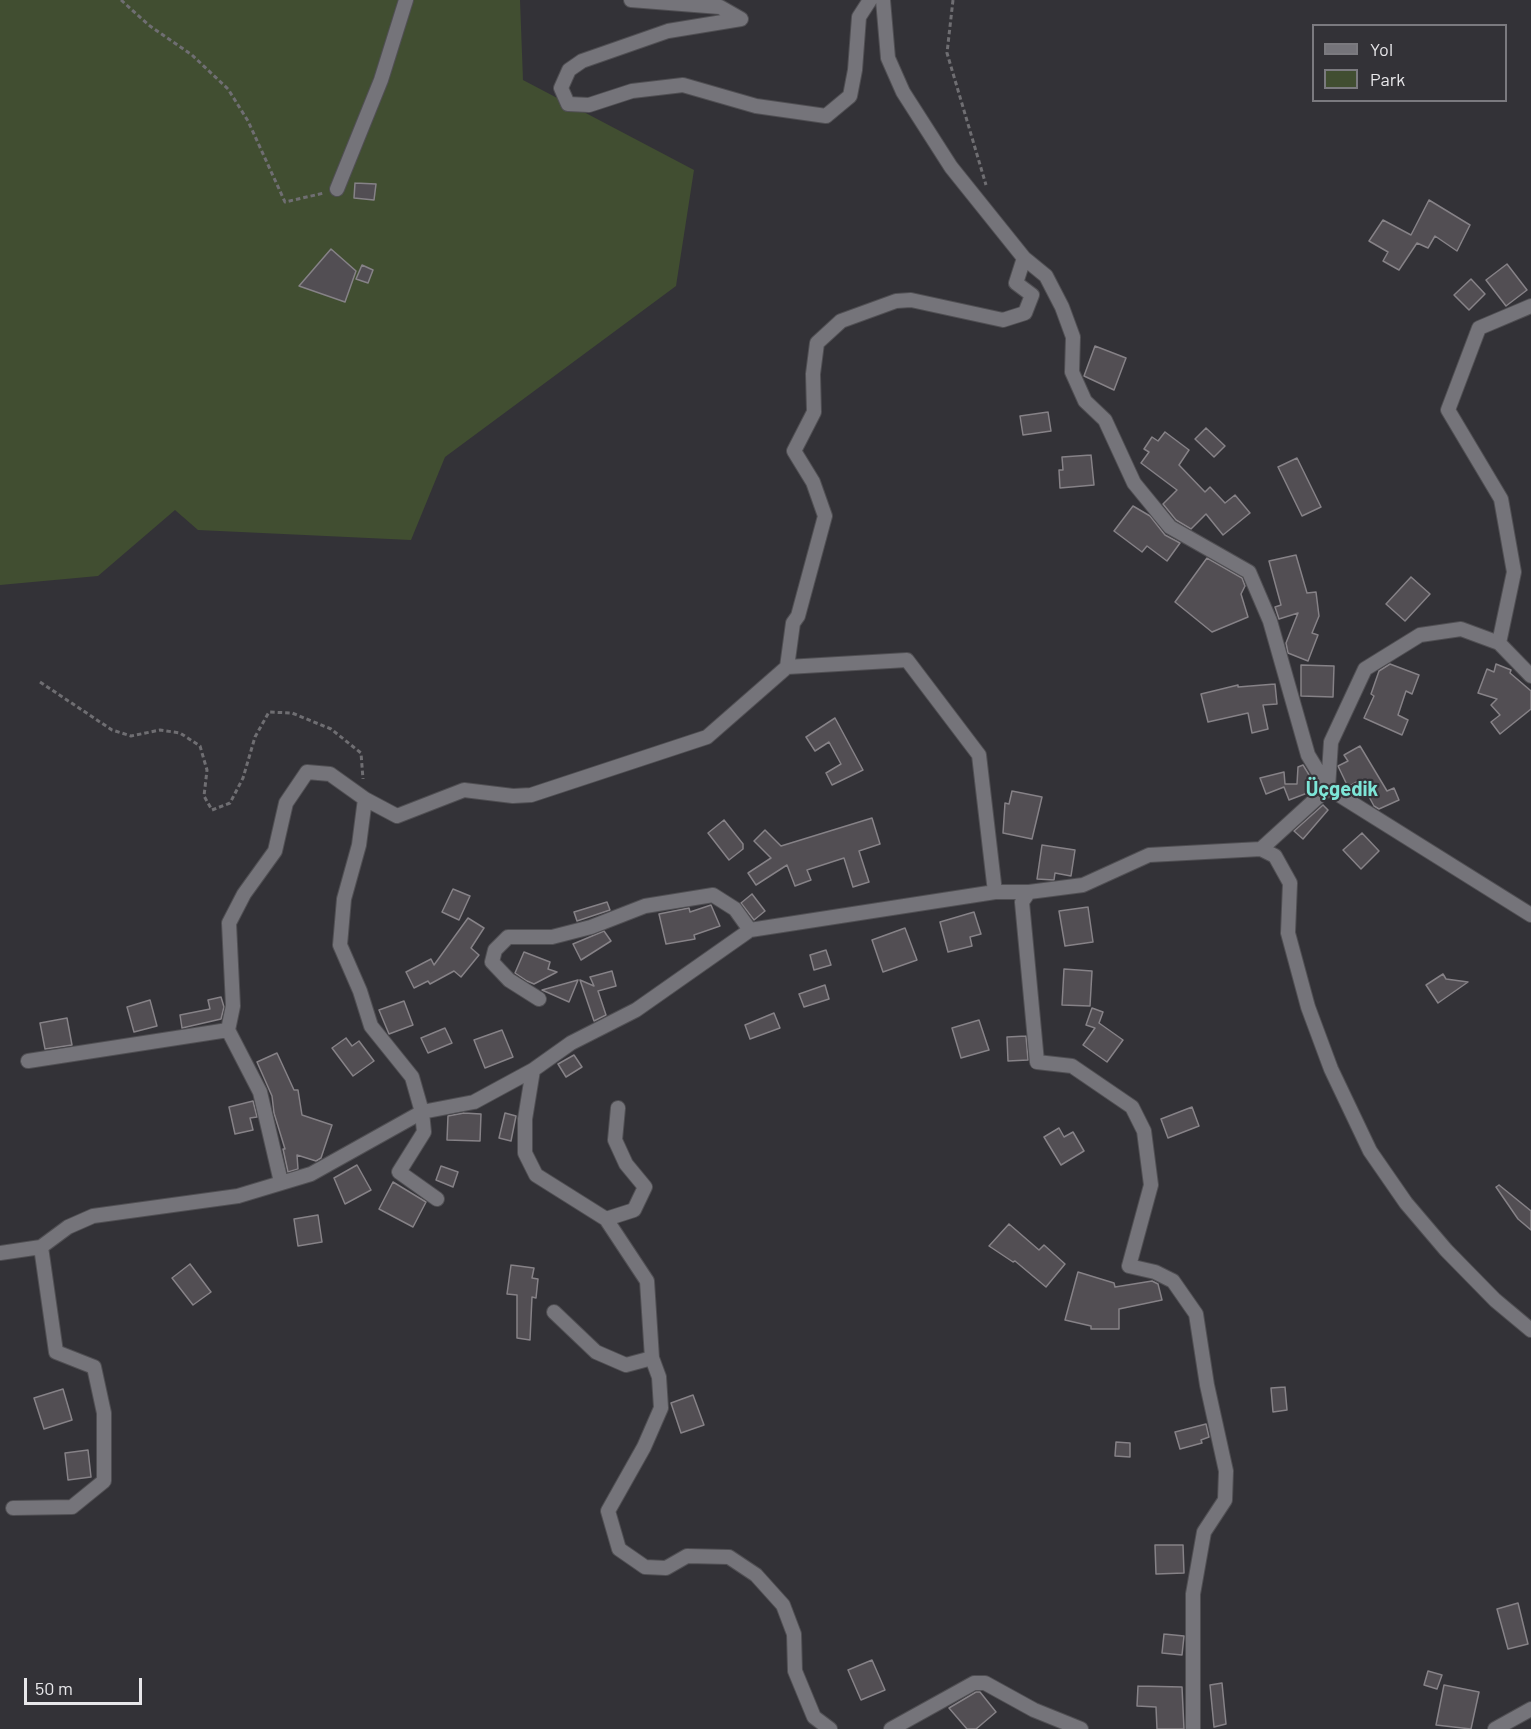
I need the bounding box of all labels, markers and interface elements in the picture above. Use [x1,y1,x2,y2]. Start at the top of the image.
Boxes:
legend [1312,24,1507,102]
text: Yol [1370,38,1393,60]
text: Park [1370,68,1405,90]
district label: Üçgedik [1306,777,1378,801]
scale bar [27,1666,146,1704]
text: 50 m [35,1677,73,1699]

